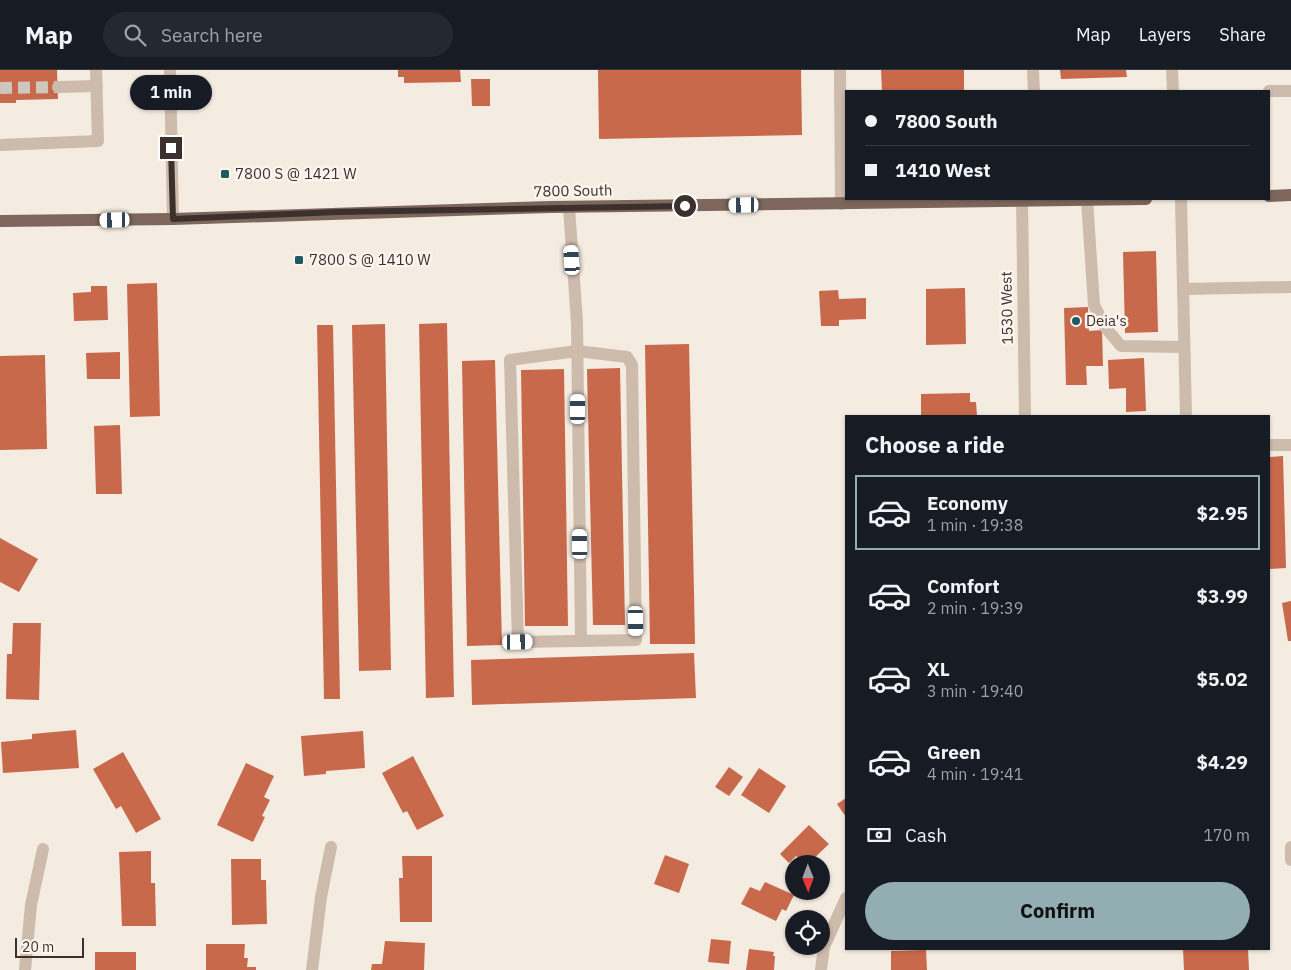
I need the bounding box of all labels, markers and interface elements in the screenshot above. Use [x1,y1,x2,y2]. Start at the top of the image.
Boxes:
search box [103,12,453,57]
text: Map [25,19,73,51]
icon: search [121,21,149,49]
text: Search here [161,23,263,47]
text: Map [1076,23,1111,46]
text: Layers [1139,23,1191,46]
text: Share [1219,23,1266,46]
callout: 1 min [130,75,212,110]
text: 1 min [150,82,192,102]
text: 7800 South [895,109,998,133]
route end [160,137,182,159]
text: 1410 West [895,158,990,182]
place label: 7800 S @ 1421 W [235,164,357,183]
marker: 7800 S @ 1421 W [219,168,231,180]
street label: 7800 South [533,180,613,201]
route start [674,195,696,217]
car [728,197,759,213]
car [99,212,130,228]
car [563,245,580,275]
place label: 7800 S @ 1410 W [309,250,431,269]
marker: 7800 S @ 1410 W [293,254,305,266]
street label: 1530 West [996,271,1017,345]
place label: Deia's [1086,311,1127,330]
marker: Deia's [1070,315,1082,327]
car [570,394,585,424]
text: Choose a ride [865,430,1005,459]
icon: car [867,490,912,535]
text: Economy [927,491,1008,515]
text: $2.95 [1196,501,1248,525]
text: 1 min · 19:38 [927,515,1023,535]
car [572,529,587,559]
icon: car [867,573,912,618]
text: Comfort [927,574,1000,598]
text: $3.99 [1196,584,1248,608]
text: 2 min · 19:39 [927,598,1023,618]
car [628,606,643,636]
car [502,634,533,650]
icon: car [867,656,912,701]
text: XL [927,657,950,681]
text: $5.02 [1196,667,1248,691]
text: 3 min · 19:40 [927,681,1023,701]
icon: car [867,739,912,784]
text: Green [927,740,981,764]
text: $4.29 [1196,750,1248,774]
text: 4 min · 19:41 [927,764,1023,784]
icon: cash [865,821,893,849]
text: Cash [905,823,947,847]
text: 170 m [1203,825,1250,845]
north arrow [785,855,830,900]
map controls [785,855,830,955]
button: Confirm [865,882,1250,940]
button: locate [785,910,830,955]
scale bar [15,935,84,958]
text: 20 m [22,938,54,956]

